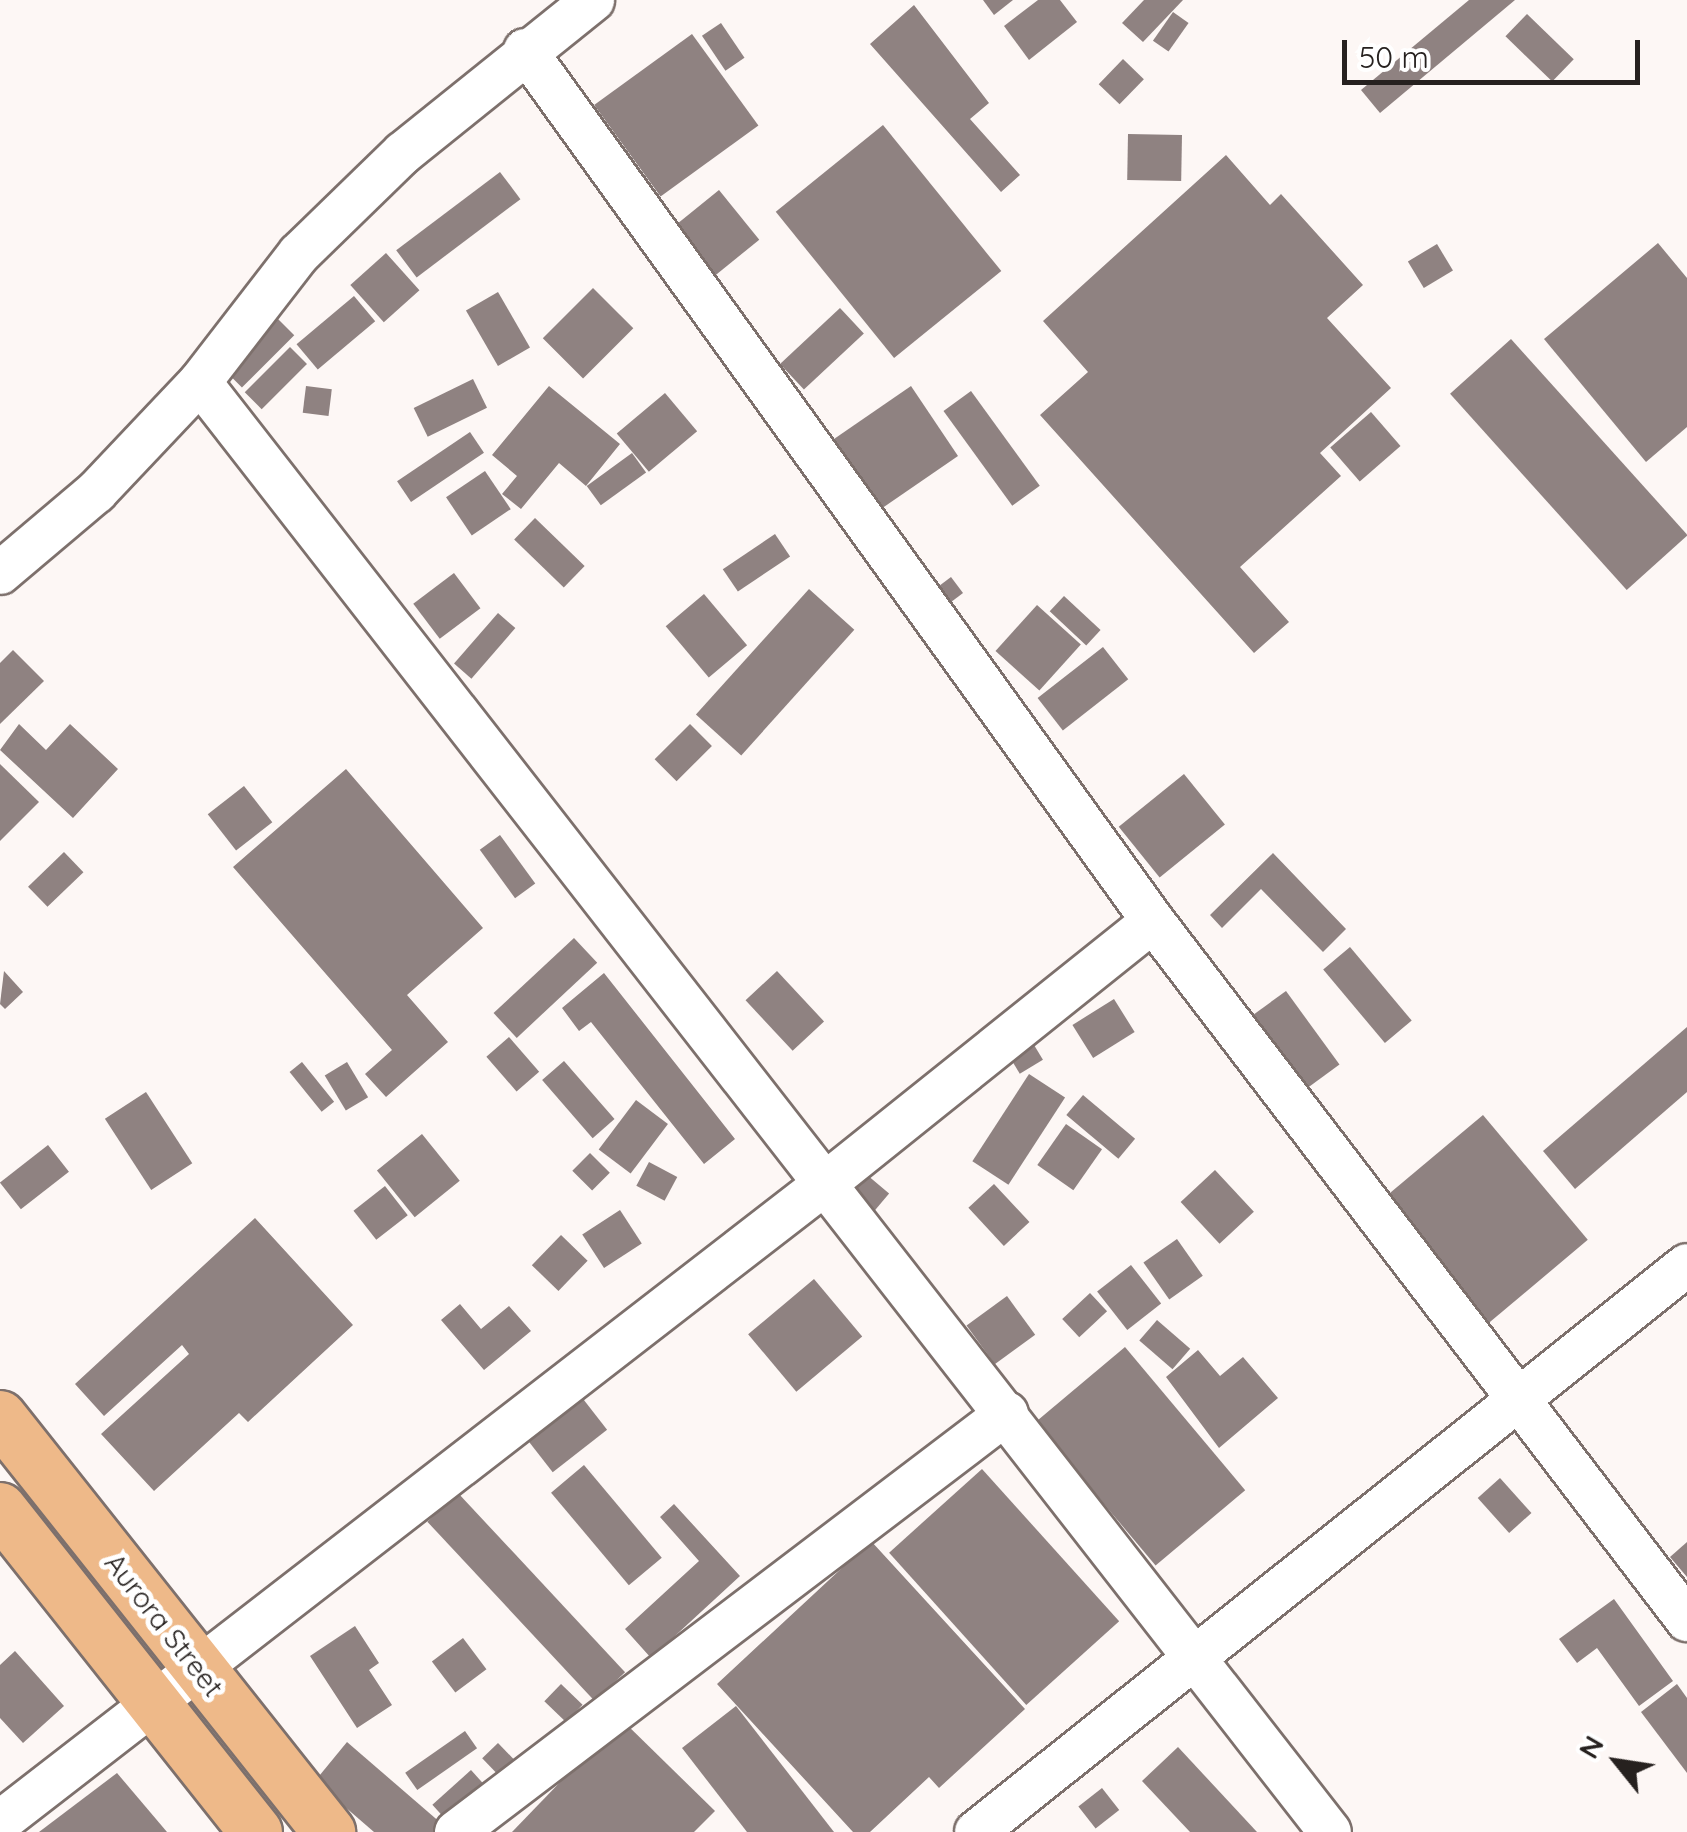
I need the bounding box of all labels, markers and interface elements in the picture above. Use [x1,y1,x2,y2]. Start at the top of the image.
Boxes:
scale bar [1347,20,1644,82]
text: 50 m [1359,38,1429,76]
street label: Aurora Street [98,1547,230,1703]
north arrow [1567,1712,1667,1812]
text: N [1570,1729,1611,1764]

